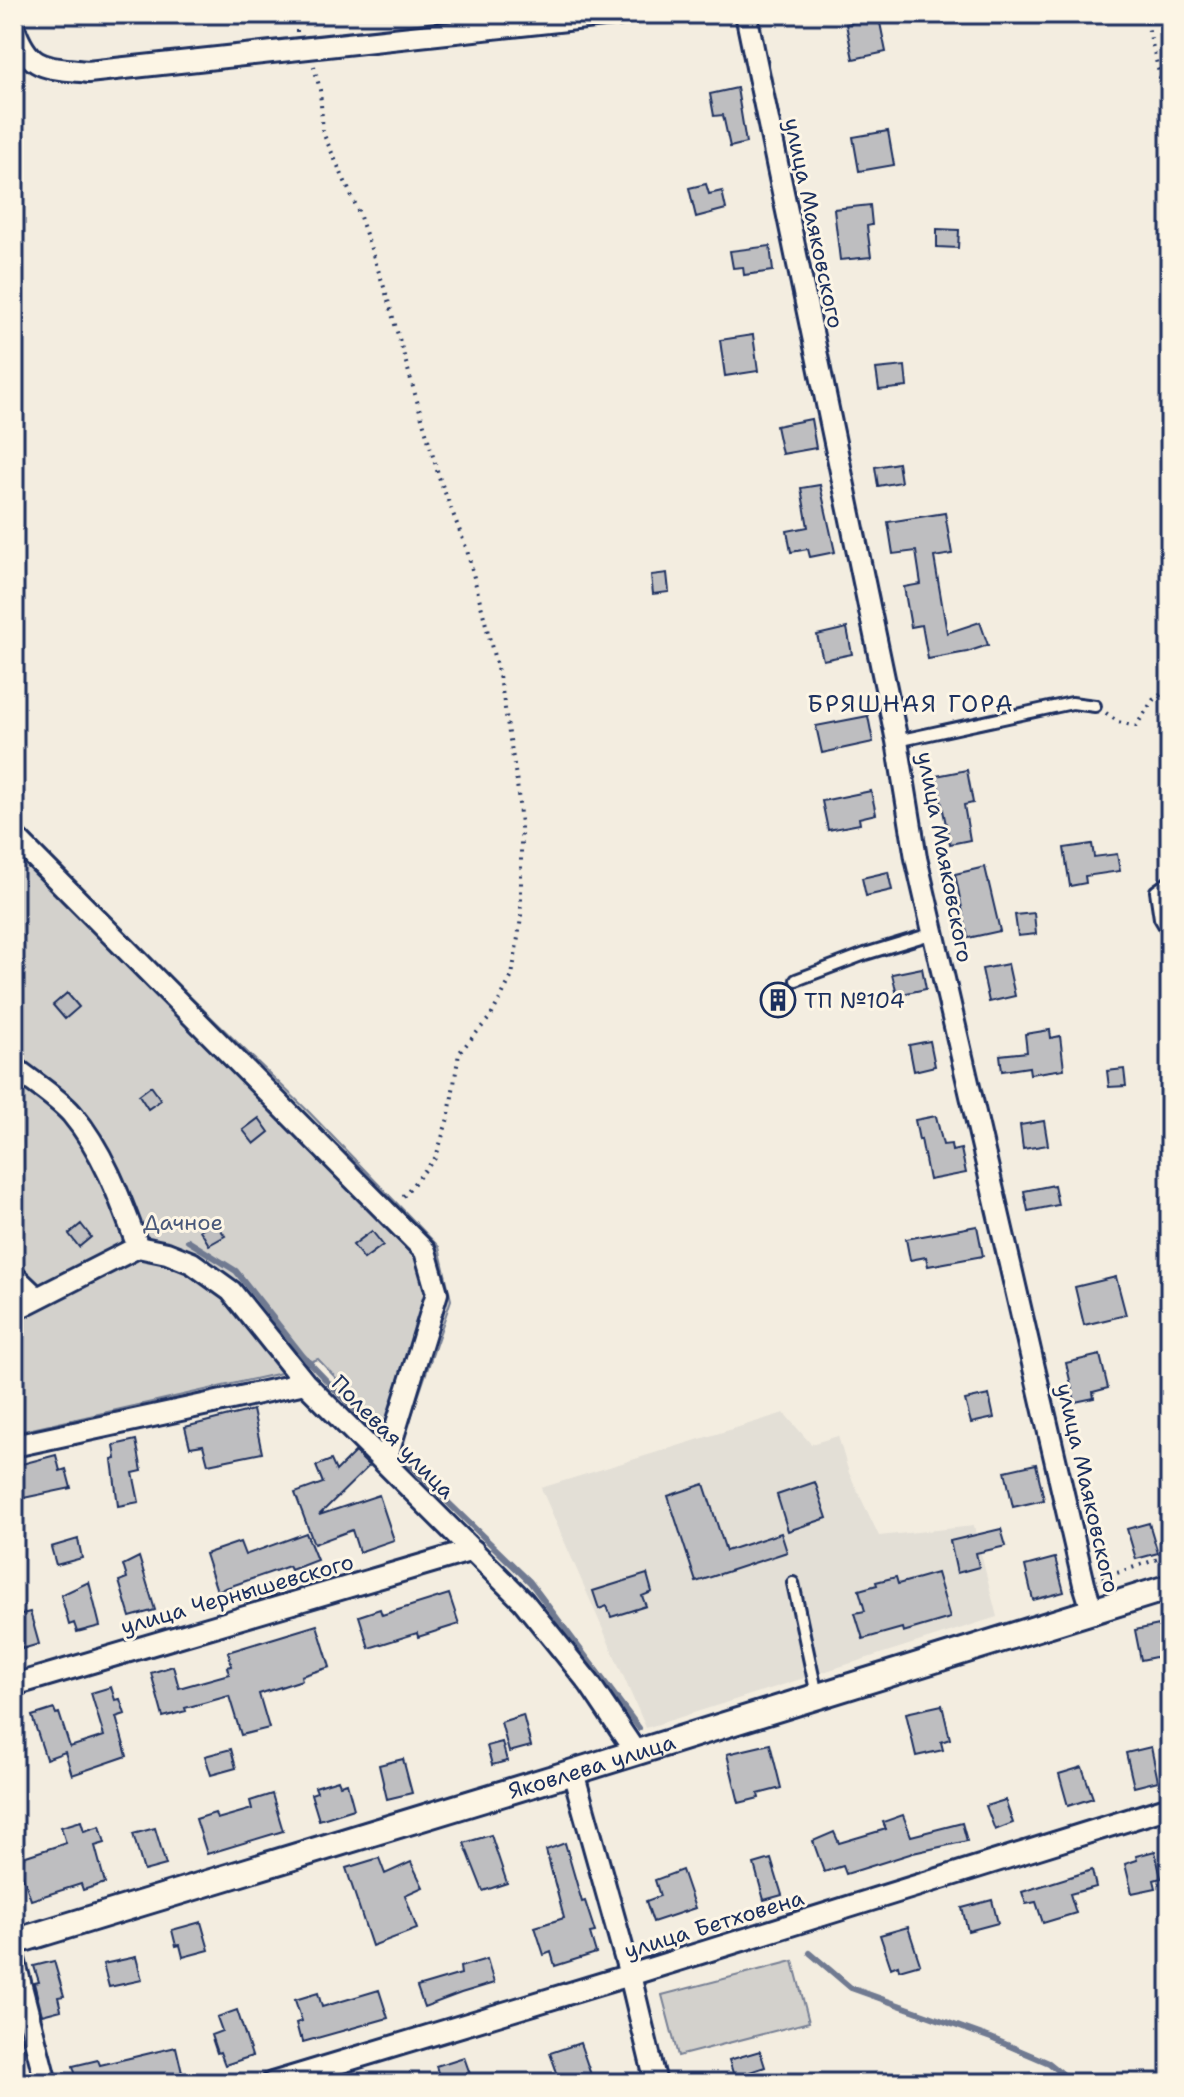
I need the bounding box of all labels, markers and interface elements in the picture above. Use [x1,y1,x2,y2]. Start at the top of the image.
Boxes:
street label: улица Маяковского [778,115,850,331]
district label: БРЯШНАЯ ГОРА [807,688,1015,720]
street label: улица Маяковского [910,749,980,965]
building icon: ТП №104 [759,981,797,1019]
place label: ТП №104 [804,986,905,1015]
park label: Дачное [143,1208,223,1237]
street label: Полевая улица [325,1369,461,1505]
street label: улица Маяковского [1050,1380,1126,1596]
street label: улица Чернышевского [117,1547,357,1641]
street label: Яковлева улица [505,1727,679,1805]
street label: улица Бетховена [621,1883,808,1965]

